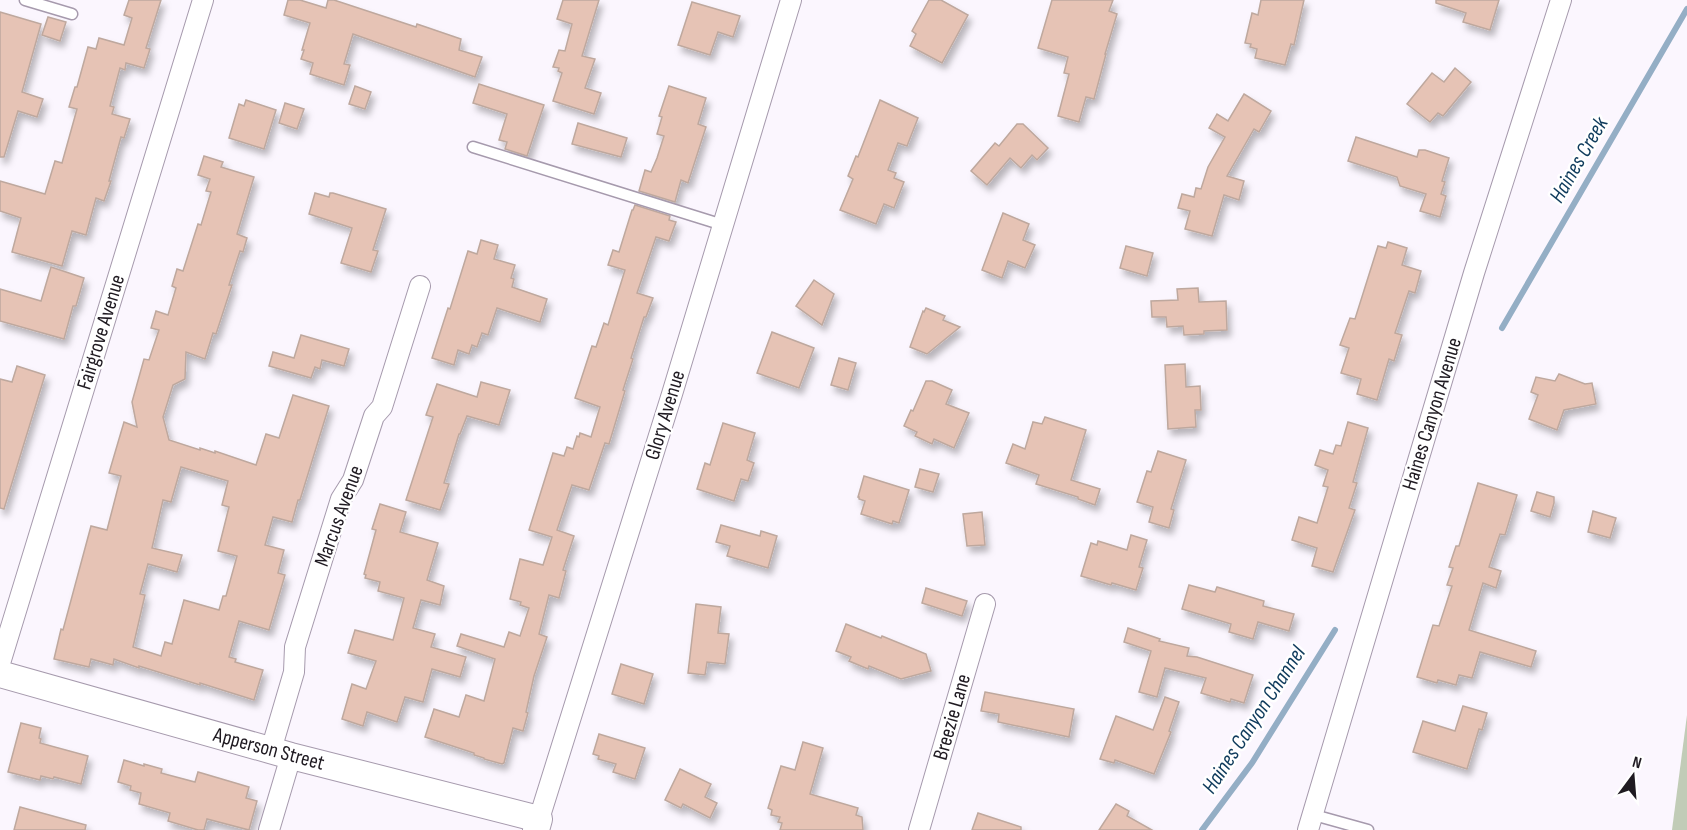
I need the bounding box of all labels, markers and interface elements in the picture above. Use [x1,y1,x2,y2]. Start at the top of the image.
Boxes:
water label: Haines Creek [1544,112,1615,208]
street label: Fairgrove Avenue [72,272,130,392]
street label: Haines Canyon Avenue [1397,335,1467,493]
street label: Glory Avenue [640,367,690,463]
street label: Marcus Avenue [309,462,369,570]
water label: Haines Canyon Channel [1196,640,1312,799]
street label: Breezie Lane [928,671,976,763]
street label: Apperson Street [210,722,327,776]
north arrow [1603,746,1663,806]
text: N [1630,753,1643,773]

